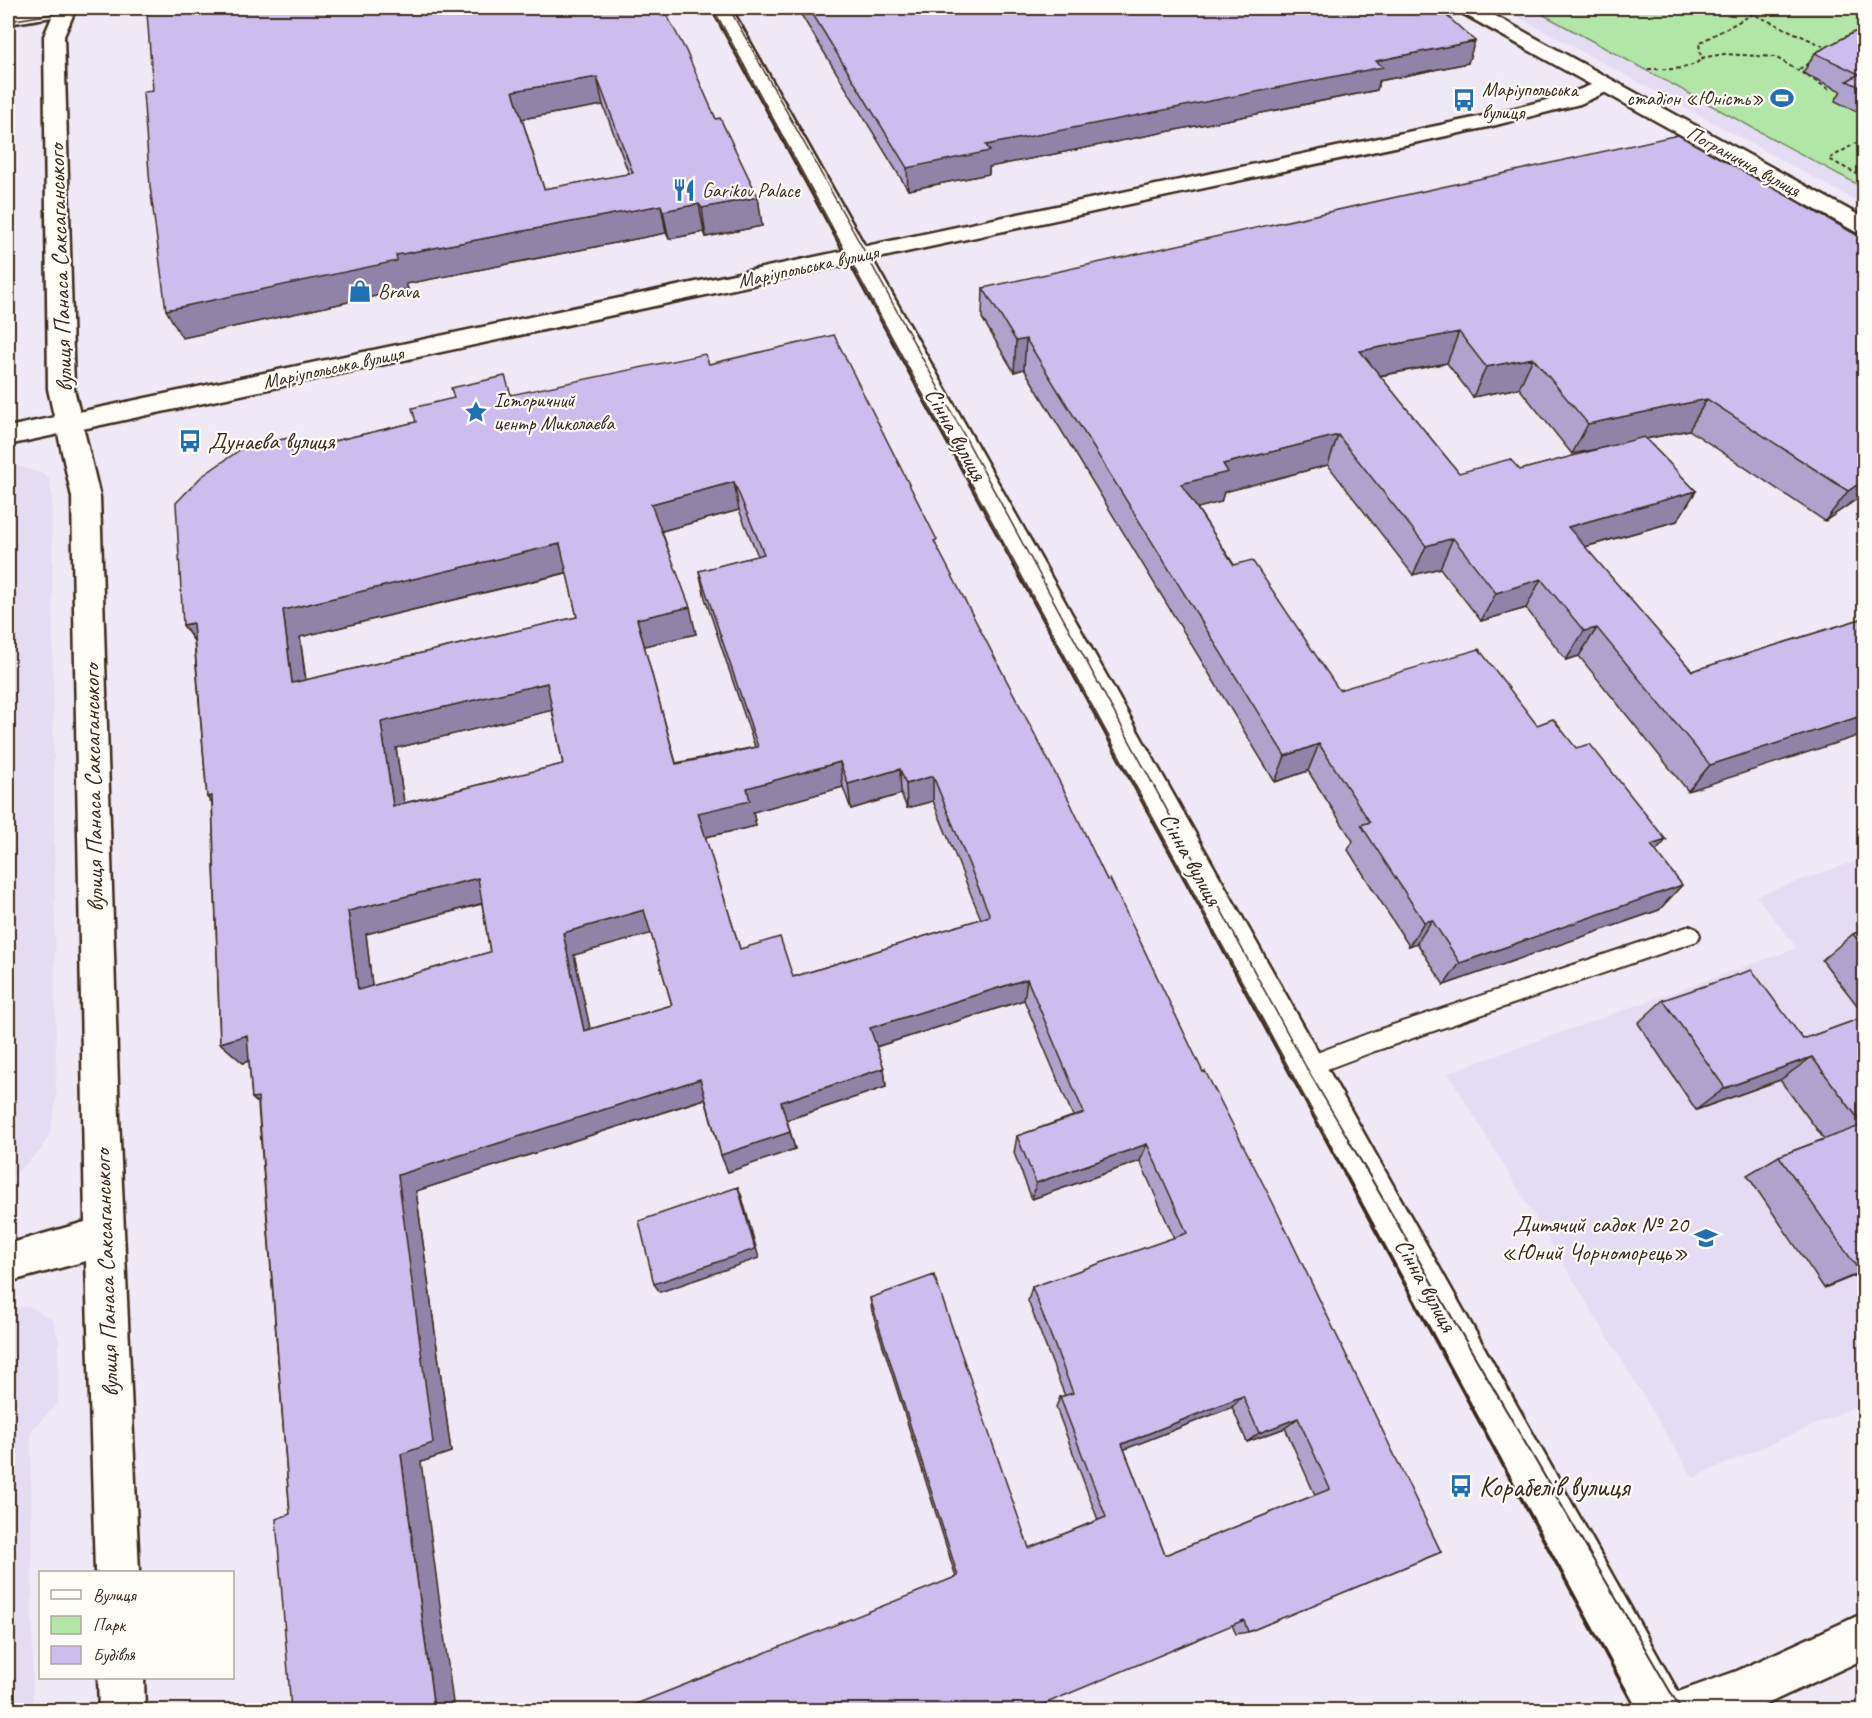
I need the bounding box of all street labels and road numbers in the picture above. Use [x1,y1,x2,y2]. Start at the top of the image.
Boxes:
street label: Погранична вулиця [1683,120,1806,203]
street label: вулиця Панаса Саксаганського [41,141,79,392]
street label: Маріупольська вулиця [736,239,883,294]
street label: Маріупольська вулиця [261,340,408,395]
street label: Сінна вулиця [918,382,995,487]
street label: вулиця Панаса Саксаганського [76,661,110,912]
street label: Сінна вулиця [1153,807,1230,912]
street label: вулиця Панаса Саксаганського [87,1146,125,1397]
street label: Сінна вулиця [1388,1233,1465,1338]

